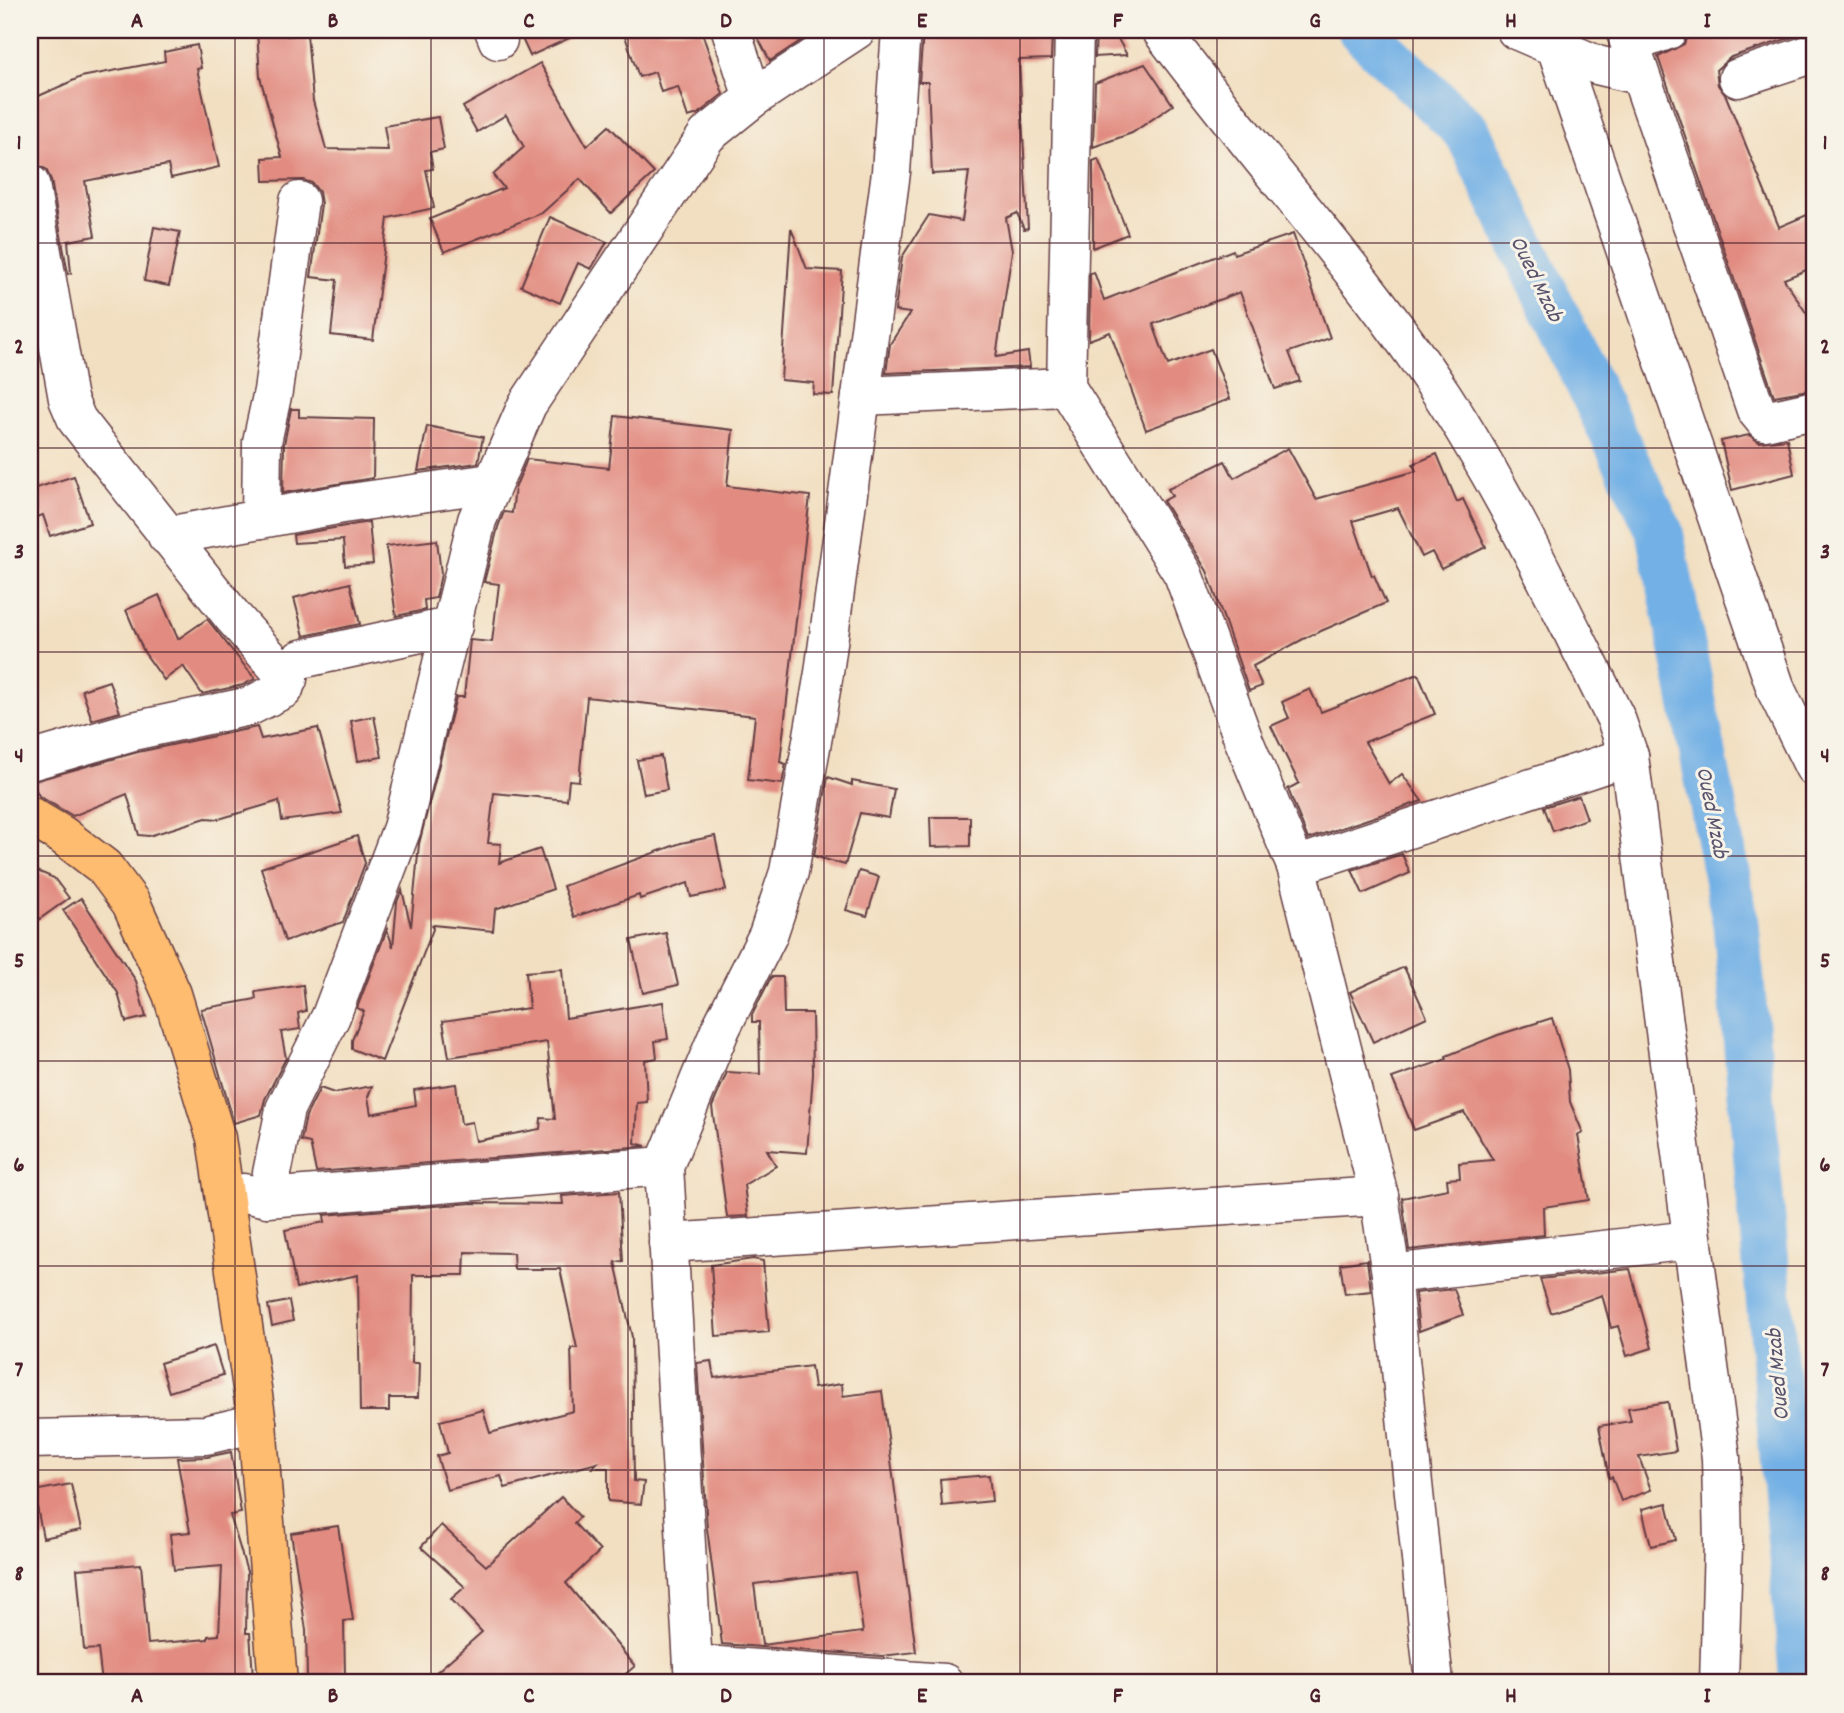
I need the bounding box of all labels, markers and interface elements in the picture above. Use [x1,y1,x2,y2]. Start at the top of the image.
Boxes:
text: A [131,6,143,39]
text: B [328,6,339,39]
text: C [523,6,535,39]
text: D [720,6,732,39]
text: E [917,6,928,39]
text: F [1113,6,1124,39]
text: G [1309,6,1321,39]
text: H [1505,6,1517,39]
text: I [1703,6,1711,39]
text: 1 [16,128,22,161]
text: 1 [1822,128,1828,161]
water label: Oued Mzab [1500,231,1571,330]
text: 2 [14,332,24,365]
text: 2 [1820,332,1830,365]
text: 3 [14,537,24,570]
text: 3 [1820,537,1830,570]
text: 4 [14,741,24,774]
text: 4 [1820,741,1830,774]
water label: Oued Mzab [1686,764,1736,863]
text: 5 [14,946,24,979]
text: 5 [1820,946,1830,979]
text: 6 [13,1150,25,1183]
text: 6 [1819,1150,1831,1183]
water label: Oued Mzab [1759,1325,1800,1422]
text: 7 [15,1355,24,1388]
text: 7 [1821,1355,1830,1388]
text: 8 [14,1559,24,1592]
text: 8 [1820,1559,1830,1592]
text: A [131,1681,143,1713]
text: B [328,1681,339,1713]
text: C [523,1681,535,1713]
text: D [720,1681,732,1713]
text: E [917,1681,928,1713]
text: F [1113,1681,1124,1713]
text: G [1309,1681,1321,1713]
text: H [1505,1681,1517,1713]
text: I [1703,1681,1711,1713]

